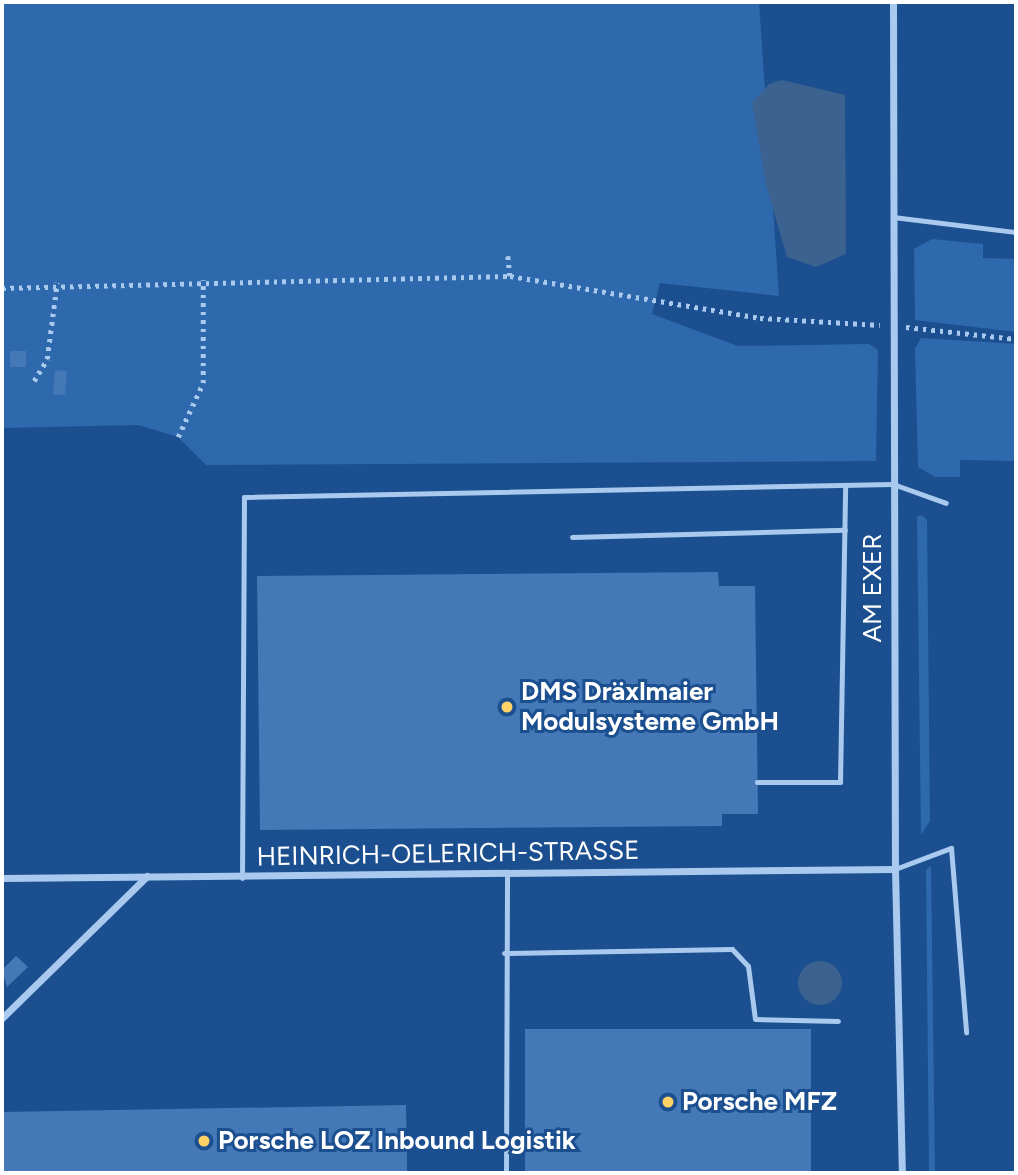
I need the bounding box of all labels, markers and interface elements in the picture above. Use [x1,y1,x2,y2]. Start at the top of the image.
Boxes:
street label: AM EXER [857,533,889,643]
place label: DMS Dräxlmaier Modulsysteme GmbH [521,676,779,738]
marker: DMS Dräxlmaier Modulsysteme GmbH [499,699,515,715]
street label: HEINRICH-OELERICH-STRASSE [256,835,640,873]
place label: Porsche MFZ [682,1086,837,1118]
marker: Porsche MFZ [660,1094,676,1110]
place label: Porsche LOZ Inbound Logistik [218,1125,576,1157]
marker: Porsche LOZ Inbound Logistik [196,1133,212,1149]

